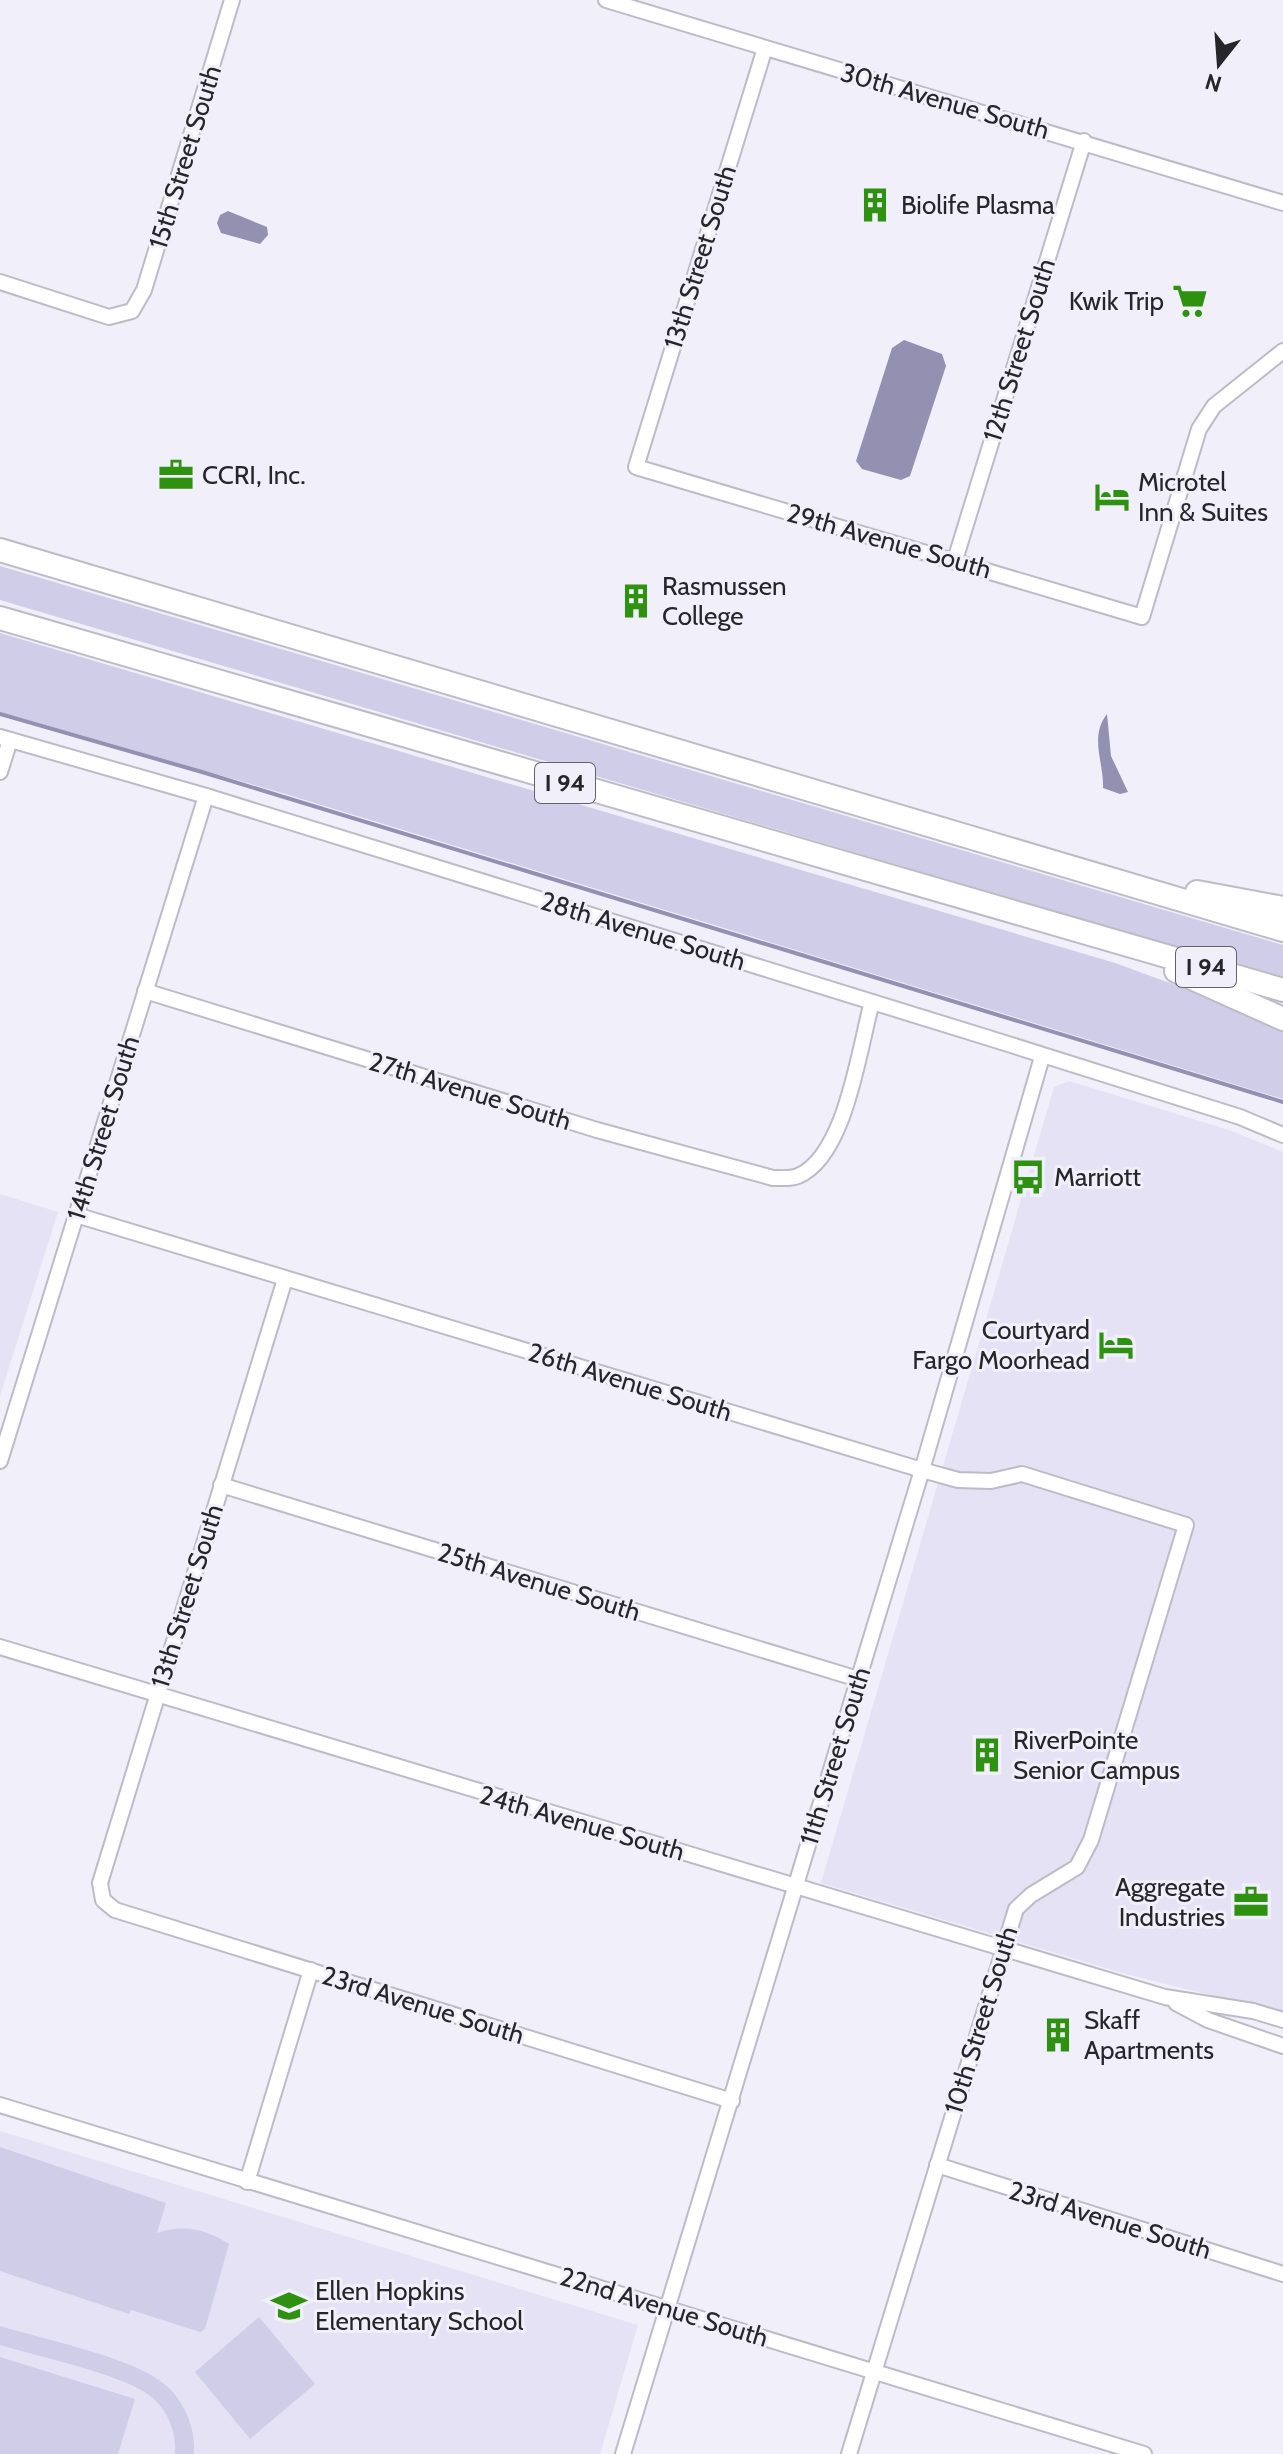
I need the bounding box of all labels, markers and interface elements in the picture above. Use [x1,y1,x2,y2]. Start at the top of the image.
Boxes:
north arrow [1179,24,1259,104]
street label: 30th Avenue South [837,56,1053,146]
street label: 15th Street South [142,62,228,252]
text: N [1202,67,1225,98]
street label: 13th Street South [657,162,743,352]
building icon: Biolife Plasma [856,186,894,224]
place label: Biolife Plasma [901,189,1055,221]
street label: 12th Street South [976,255,1062,445]
supermarket icon: Kwik Trip [1171,282,1209,320]
place label: Kwik Trip [1069,285,1164,317]
office icon: CCRI, Inc. [157,456,195,494]
place label: CCRI, Inc. [202,459,306,491]
place label: Microtel Inn & Suites [1138,466,1268,528]
hotel icon: Microtel Inn & Suites [1093,478,1131,516]
street label: 29th Avenue South [783,496,995,586]
place label: Rasmussen College [662,570,787,632]
building icon: Rasmussen College [617,582,655,620]
road number: I 94 [535,763,595,803]
street label: 28th Avenue South [537,885,749,977]
road number: I 94 [1176,947,1236,987]
street label: 14th Street South [60,1032,146,1224]
street label: 27th Avenue South [365,1045,575,1137]
bus stop icon: Marriott [1009,1158,1047,1196]
place label: Marriott [1054,1161,1141,1193]
place label: Courtyard Fargo Moorhead [912,1314,1090,1376]
hotel icon: Courtyard Fargo Moorhead [1097,1326,1135,1364]
street label: 26th Avenue South [524,1336,736,1428]
street label: 13th Street South [144,1501,230,1691]
street label: 25th Avenue South [434,1536,644,1628]
street label: 11th Street South [793,1663,877,1849]
place label: RiverPointe Senior Campus [1013,1724,1180,1786]
building icon: RiverPointe Senior Campus [968,1736,1006,1774]
street label: 24th Avenue South [476,1778,688,1868]
place label: Aggregate Industries [1115,1871,1225,1933]
office icon: Aggregate Industries [1232,1883,1270,1921]
street label: 10th Street South [937,1923,1025,2117]
street label: 23rd Avenue South [318,1959,528,2051]
place label: Skaff Apartments [1084,2004,1214,2066]
building icon: Skaff Apartments [1039,2016,1077,2054]
street label: 23rd Avenue South [1005,2174,1215,2266]
street label: 22nd Avenue South [556,2260,772,2354]
place label: Ellen Hopkins Elementary School [315,2275,523,2337]
school or university icon: Ellen Hopkins Elementary School [270,2287,308,2325]

